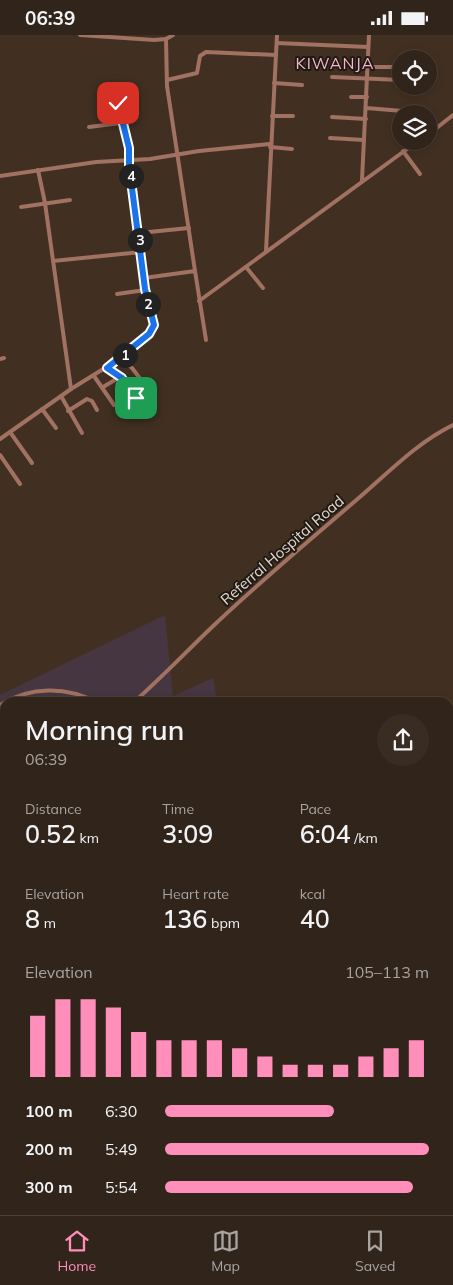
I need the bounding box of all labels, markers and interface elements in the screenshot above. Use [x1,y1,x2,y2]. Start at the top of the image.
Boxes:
text: 06:39 [25,6,75,30]
map controls [392,50,437,150]
button: locate [392,50,437,95]
district label: KIWANJA [296,53,374,73]
pin [97,82,139,124]
icon: check [104,89,132,117]
button: layers [392,105,437,150]
pin: 4 [118,163,144,189]
text: 4 [127,167,136,185]
pin: 3 [128,227,152,253]
text: 3 [136,231,145,249]
pin: 2 [136,291,160,317]
text: 2 [144,295,153,313]
pin: 1 [112,343,138,367]
text: 1 [121,346,130,364]
pin [115,377,157,419]
icon: arrive [122,384,150,412]
street label: Referral Hospital Road [216,491,348,609]
text: Morning run [25,712,184,747]
button: share [377,714,429,766]
text: 06:39 [25,749,67,769]
text: Distance [25,800,82,818]
text: Time [162,800,194,818]
text: Pace [300,800,331,818]
text: 0.52 [25,818,76,849]
text: 3:09 [162,818,213,849]
text: 6:04 [300,818,351,849]
text: km [76,829,99,847]
text: /km [351,829,378,847]
text: Elevation [25,885,84,903]
text: Heart rate [162,885,229,903]
text: kcal [300,885,325,903]
text: 8 [25,903,40,934]
text: 136 [162,903,207,934]
text: 40 [300,903,330,934]
text: m [40,914,56,932]
text: bpm [207,914,240,932]
text: Elevation [25,962,93,982]
text: 105–113 m [345,962,429,982]
text: 100 m [25,1101,73,1121]
text: 6:30 [105,1101,137,1121]
text: 200 m [25,1139,73,1159]
text: 5:49 [105,1139,137,1159]
text: 300 m [25,1177,73,1197]
text: 5:54 [105,1177,137,1197]
tab: Home [58,1227,96,1275]
tab: Map [211,1227,240,1275]
tab: Saved [355,1227,395,1275]

